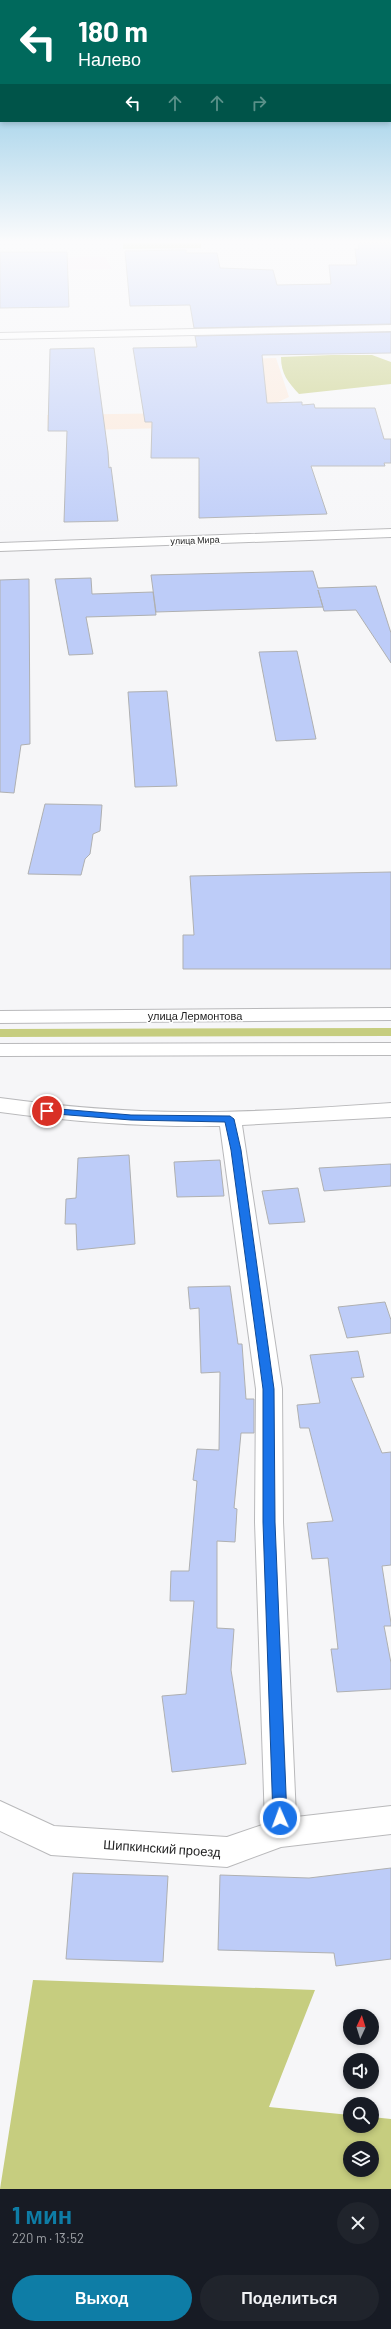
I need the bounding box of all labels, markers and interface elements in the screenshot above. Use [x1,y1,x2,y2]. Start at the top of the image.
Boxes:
text: 180 m [78,14,148,48]
icon: left [12,16,64,68]
text: Налево [78,48,141,70]
icon: left [122,92,144,114]
icon: ahead [164,92,186,114]
icon: ahead [206,92,228,114]
icon: right [248,92,270,114]
street label: улица Мира [170,534,220,546]
street label: улица Лермонтова [148,1009,243,1022]
pin [30,1094,64,1128]
icon: arrive [36,1100,58,1122]
position arrow [259,1797,301,1839]
street label: Шипкинский проезд [103,1836,222,1860]
north arrow [343,2009,379,2045]
map controls [343,2009,379,2177]
button: sound [343,2053,379,2089]
button: search [343,2097,379,2133]
button: layers [343,2141,379,2177]
text: 1 мин [12,2200,72,2229]
button: close [337,2202,379,2244]
text: 220 m · 13:52 [12,2230,84,2246]
button: Выход [12,2275,192,2321]
button: Поделиться [200,2275,379,2321]

